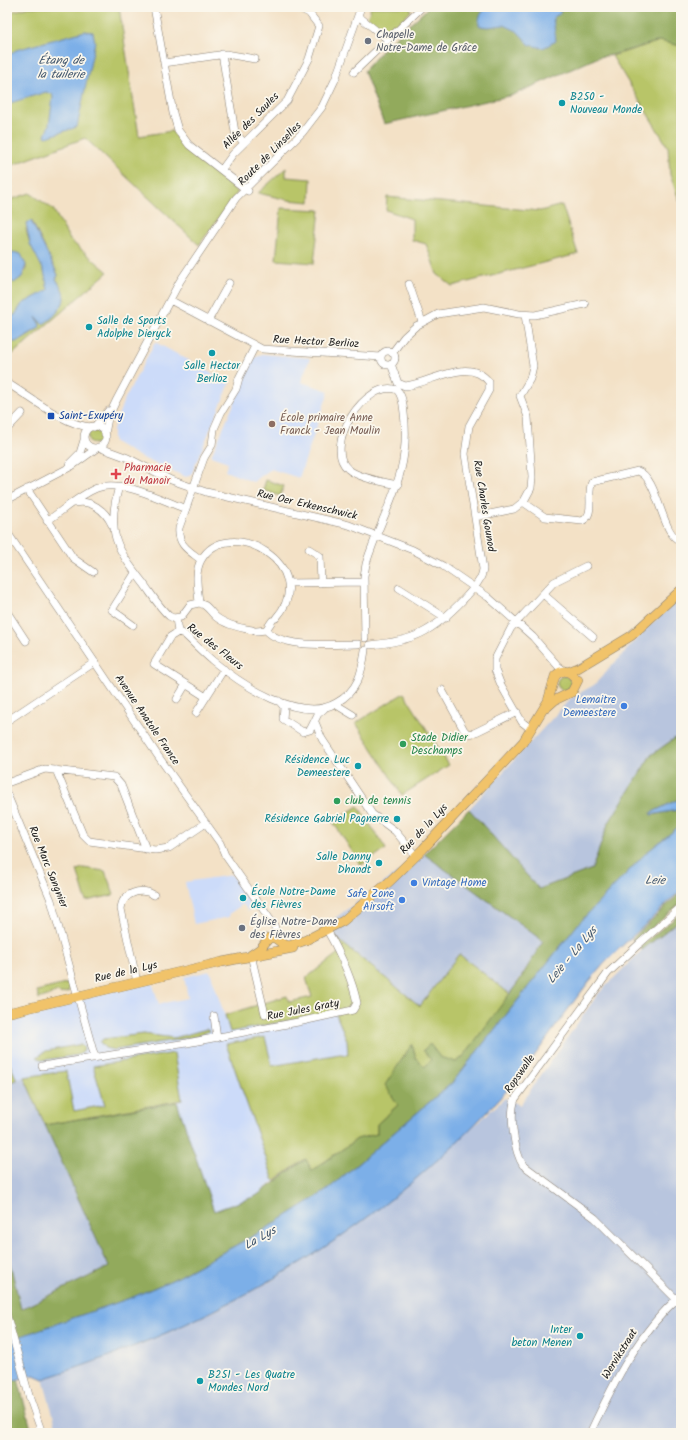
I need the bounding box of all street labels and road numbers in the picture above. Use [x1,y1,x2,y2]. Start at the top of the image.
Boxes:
street label: Allée des Saules [218,88,284,154]
street label: Route de Linselles [234,118,306,190]
street label: Rue Hector Berlioz [272,331,360,353]
street label: Rue Charles Gounod [468,459,500,554]
street label: Rue Oer Erkenschwick [255,485,360,525]
street label: Rue des Fleurs [183,619,247,675]
street label: Avenue Anatole France [110,671,184,769]
street label: Rue de la Lys [396,799,453,859]
street label: Rue Marc Sangnier [23,823,73,912]
street label: Rue de la Lys [93,956,160,988]
street label: Rue Jules Graty [265,994,341,1026]
street label: Ropswalle [500,1051,540,1097]
street label: Wervikstraat [597,1325,643,1383]

